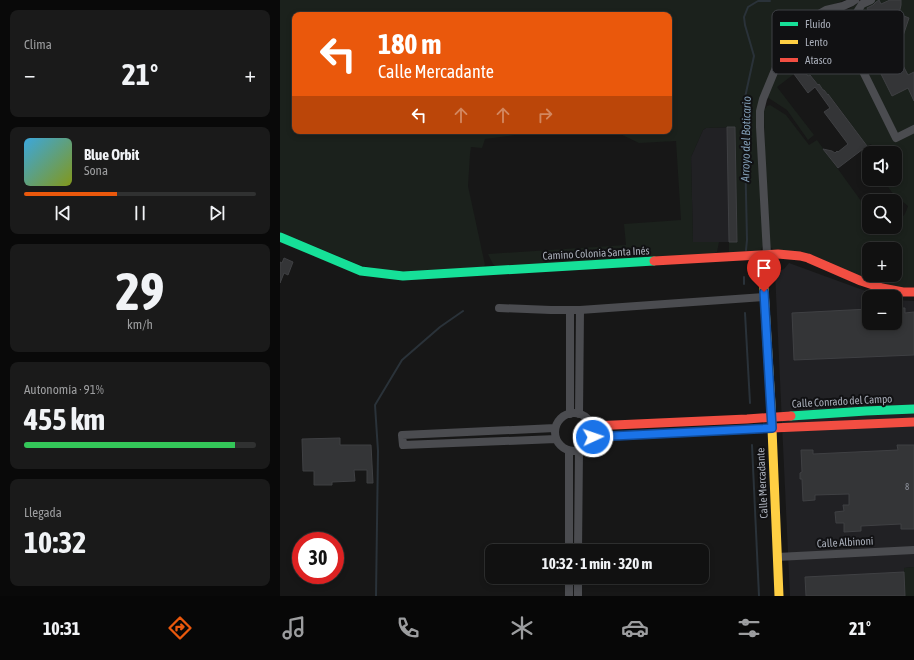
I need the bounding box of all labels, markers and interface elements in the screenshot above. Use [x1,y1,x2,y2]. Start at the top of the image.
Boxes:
legend [772,10,904,74]
text: Fluido [805,18,831,30]
icon: left [312,28,364,80]
text: 180 m [378,28,441,60]
text: Lento [805,36,828,48]
text: Clima [24,37,52,52]
text: Atasco [805,54,832,66]
text: 21° [122,57,158,91]
text: − [24,61,35,87]
text: + [245,61,256,87]
text: Calle Mercadante [378,61,494,82]
water label: Arroyo del Boticario [738,96,754,183]
icon: left [408,104,430,126]
icon: ahead [450,104,472,126]
icon: ahead [492,104,514,126]
icon: right [534,104,556,126]
text: Blue Orbit [84,146,139,163]
map controls [862,146,902,330]
button: sound [862,146,902,186]
text: Sona [84,163,108,178]
button: search [862,194,902,234]
icon: previous [52,202,74,224]
icon: pause [129,202,151,224]
icon: next [206,202,228,224]
button: + [862,242,902,282]
street label: Camino Colonia Santa Inés [542,244,650,262]
pin [747,251,781,292]
icon: arrive [753,257,775,279]
text: 29 [116,261,164,321]
button: − [862,290,902,330]
text: km/h [127,317,153,332]
text: Autonomía · 91% [24,382,104,397]
street label: Calle Conrado del Campo [791,392,893,410]
text: 455 km [24,402,105,436]
position arrow [572,416,614,458]
street label: Calle Mercadante [754,447,770,519]
house number: 8 [905,482,909,492]
text: Llegada [24,505,62,520]
text: 10:32 [24,525,86,559]
speed limit sign: 30 [292,532,344,584]
street label: Calle Albinoni [816,535,874,549]
text: 10:32 · 1 min · 320 m [542,555,652,572]
icon: directions [166,614,194,642]
icon: music [280,614,308,642]
icon: phone [394,614,422,642]
icon: climate [508,614,536,642]
icon: car [621,614,649,642]
icon: filters [735,614,763,642]
text: 10:31 [43,618,80,639]
text: 21° [849,618,871,639]

